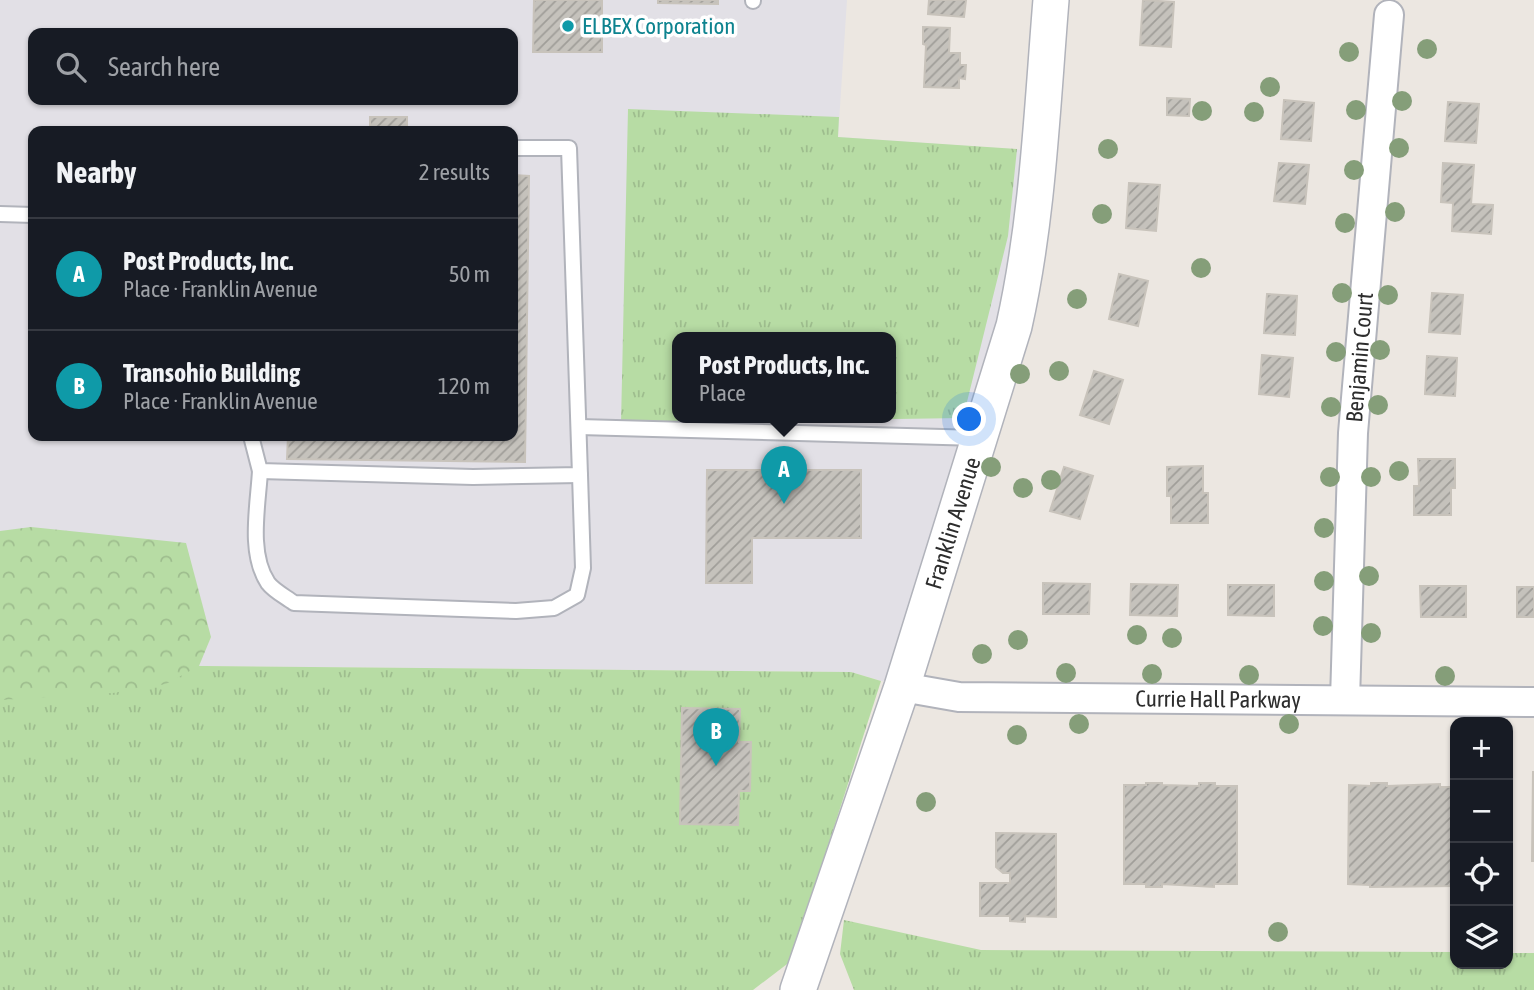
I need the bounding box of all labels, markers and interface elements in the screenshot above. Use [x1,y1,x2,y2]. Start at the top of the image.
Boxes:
place label: ELBEX Corporation [582,13,735,39]
marker: ELBEX Corporation [560,18,576,34]
search box [28,28,518,105]
icon: search [52,48,90,86]
text: Search here [108,52,220,82]
text: Nearby [56,155,136,189]
text: 2 results [419,159,490,185]
text: Post Products, Inc. [123,246,293,276]
text: A [73,261,85,287]
text: 50 m [449,261,490,287]
text: Place · Franklin Avenue [123,276,318,302]
street label: Benjamin Court [1341,291,1378,423]
popup [672,332,896,423]
text: Post Products, Inc. [699,350,869,380]
text: Transohio Building [123,358,300,388]
text: B [74,373,84,399]
text: 120 m [438,373,490,399]
text: Place [699,380,746,406]
text: Place · Franklin Avenue [123,388,318,414]
your location [952,402,986,436]
pin: A [761,446,807,504]
street label: Franklin Avenue [920,454,986,592]
street label: Currie Hall Parkway [1135,686,1301,713]
pin: B [693,708,739,766]
map controls [1450,717,1513,969]
button: + [1450,717,1513,780]
button: − [1450,780,1513,843]
button: locate [1450,843,1513,906]
button: layers [1450,906,1513,969]

